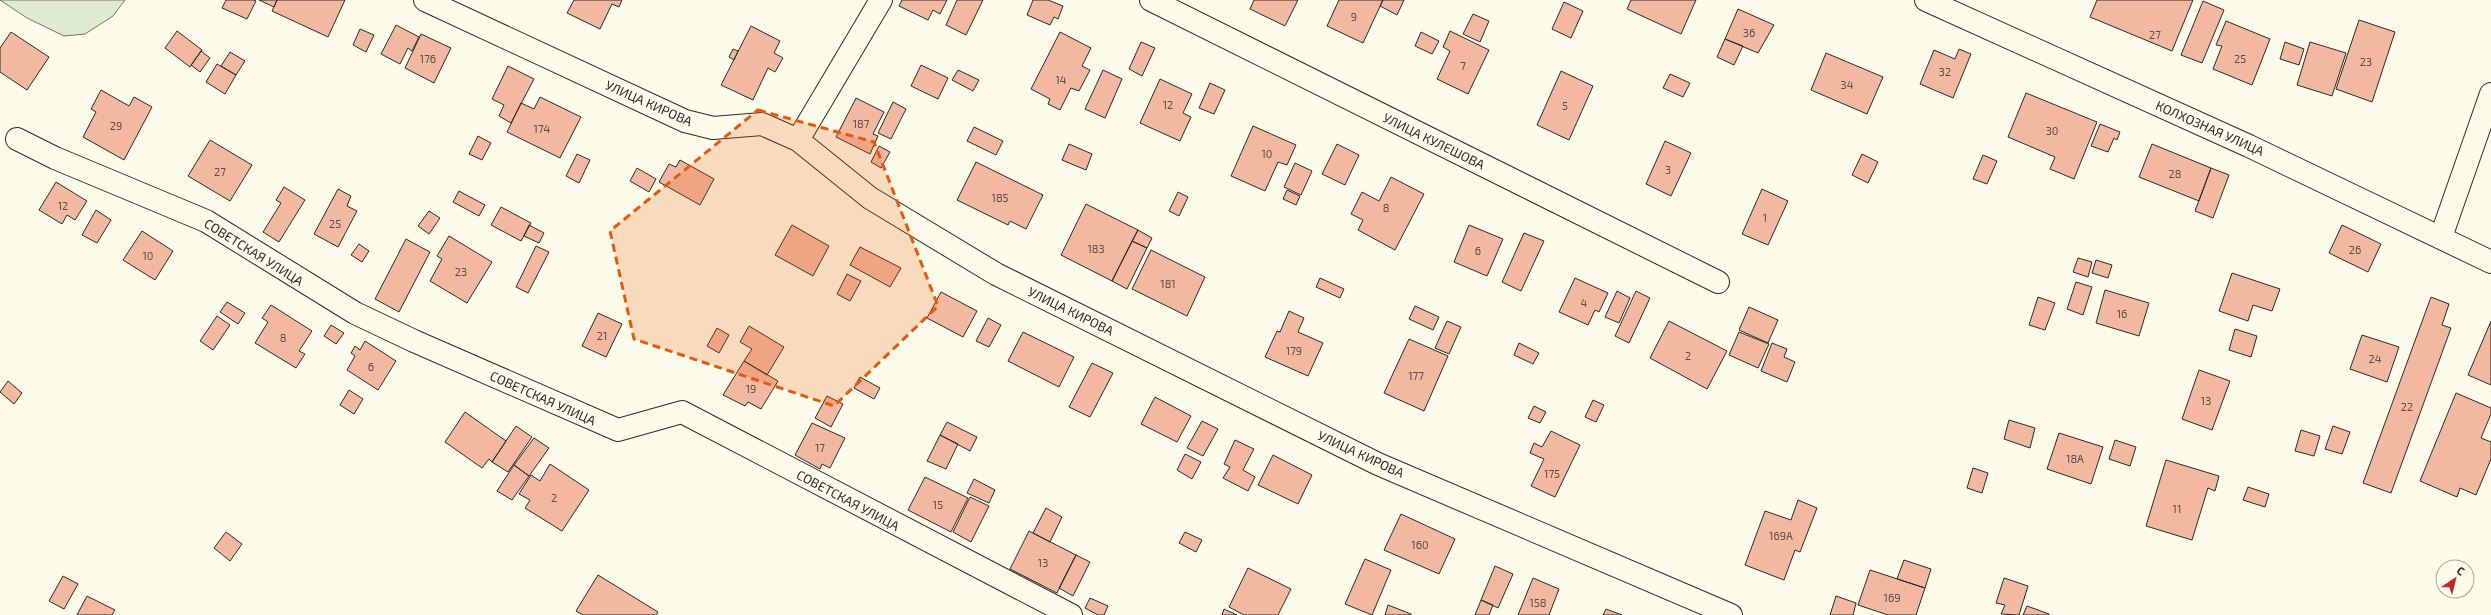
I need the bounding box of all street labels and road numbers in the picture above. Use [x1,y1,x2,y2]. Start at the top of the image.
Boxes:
street label: УЛИЦА КИРОВА [603,77,695,129]
street label: КОЛХОЗНАЯ УЛИЦА [2153,97,2267,159]
street label: УЛИЦА КУЛЕШОВА [1380,109,1488,173]
street label: СОВЕТСКАЯ УЛИЦА [201,215,307,289]
street label: УЛИЦА КИРОВА [1025,283,1117,339]
street label: СОВЕТСКАЯ УЛИЦА [488,367,598,429]
street label: УЛИЦА КИРОВА [1315,427,1407,481]
street label: СОВЕТСКАЯ УЛИЦА [794,466,902,534]

